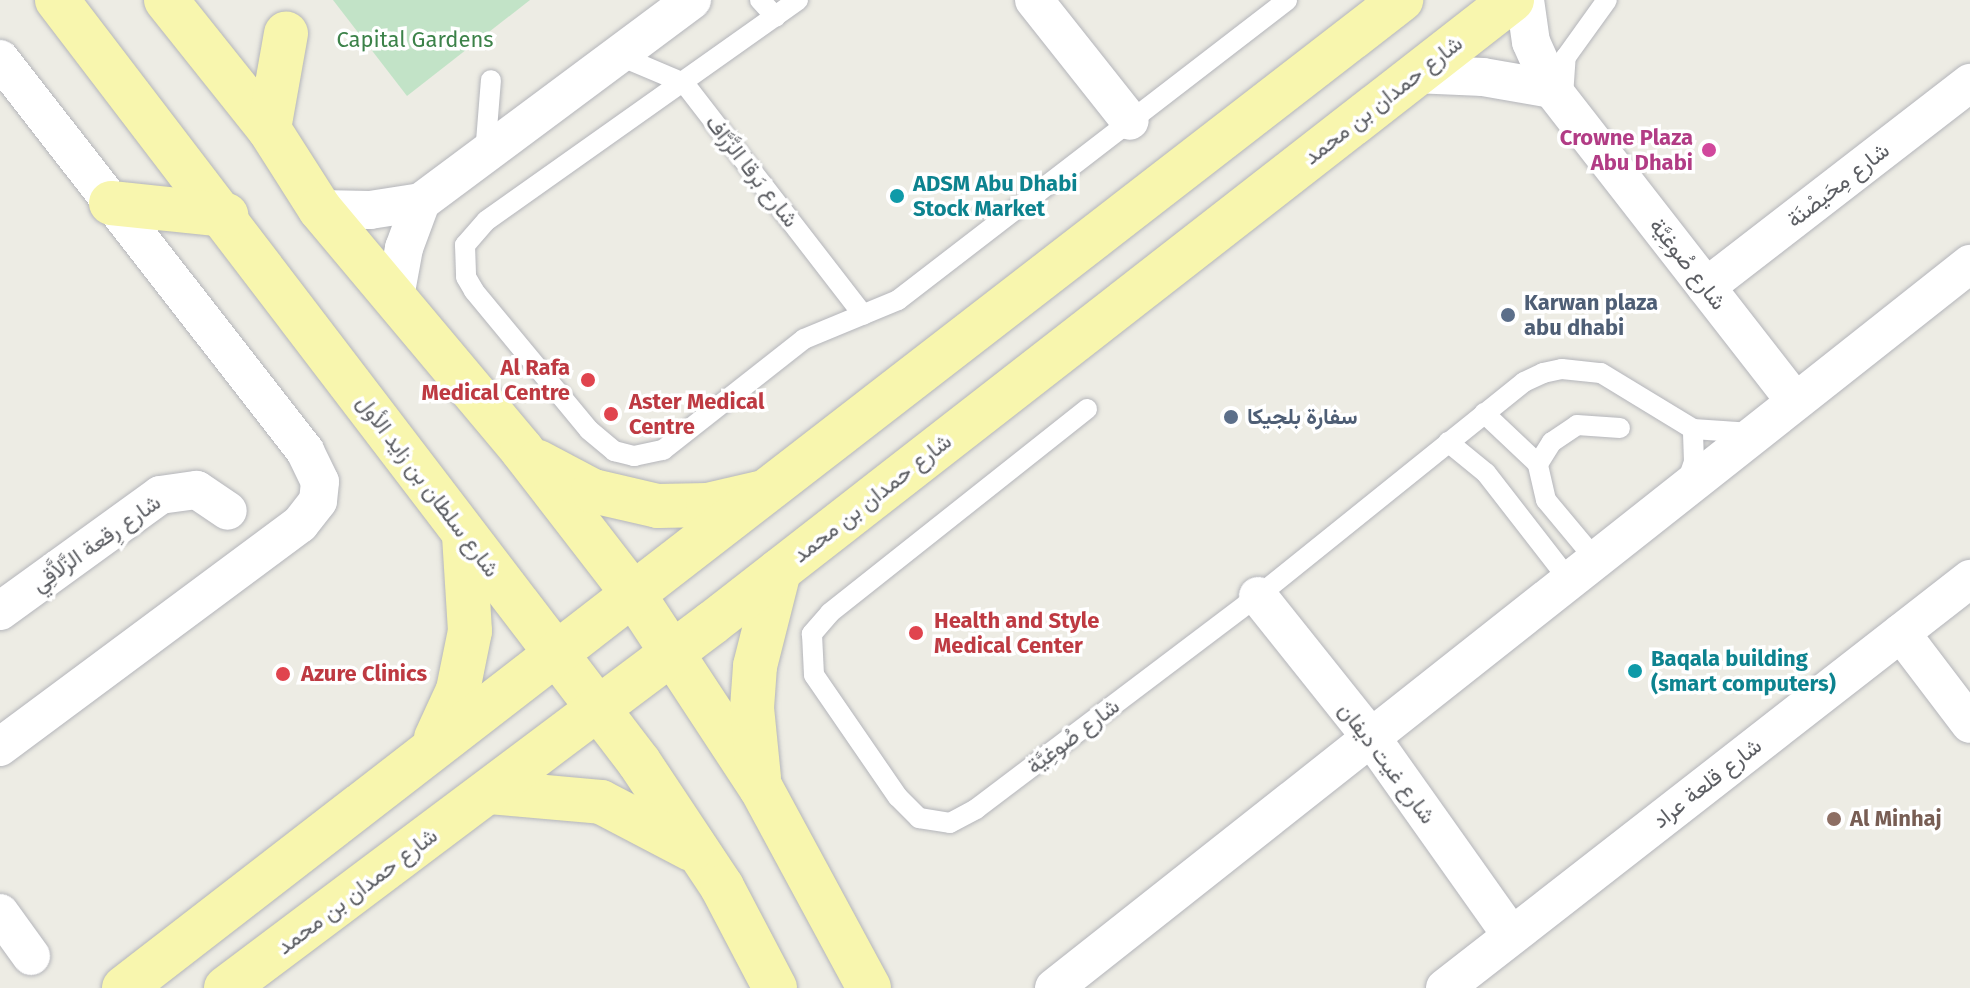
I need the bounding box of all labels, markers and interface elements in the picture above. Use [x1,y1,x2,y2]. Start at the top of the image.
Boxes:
park label: Capital Gardens [336,27,494,53]
street label: شارع حمدان بن محمد [1298,30,1468,170]
street label: شارع بَرقا الزَّرَّاف [700,110,804,232]
place label: Crowne Plaza Abu Dhabi [1560,124,1693,176]
street label: شارع مِحَيصْنَة [1782,137,1894,233]
marker: Crowne Plaza Abu Dhabi [1700,141,1718,159]
place label: ADSM Abu Dhabi Stock Market [913,170,1077,222]
marker: ADSM Abu Dhabi Stock Market [888,187,906,205]
street label: شارع صُوغِيَّة [1644,213,1732,315]
place label: Karwan plaza abu dhabi [1524,289,1658,340]
marker: Karwan plaza abu dhabi [1499,306,1517,324]
place label: Al Rafa Medical Centre [421,354,570,406]
marker: Al Rafa Medical Centre [577,369,599,391]
place label: Aster Medical Centre [629,388,764,440]
street label: شارع سلطان بن زايد الأول [351,390,505,582]
marker: Aster Medical Centre [600,403,622,425]
place label: سفارة بلجيكا [1247,404,1358,430]
marker: سفارة بلجيكا [1222,408,1240,426]
street label: شارع حمدان بن محمد [787,428,957,568]
street label: شارع رِقعة الزَّلاَّقِي [26,489,166,597]
place label: Health and Style Medical Center [934,607,1099,658]
marker: Health and Style Medical Center [905,622,927,644]
place label: Baqala building (smart computers) [1651,645,1836,696]
place label: Azure Clinics [301,661,427,687]
marker: Baqala building (smart computers) [1626,662,1644,680]
marker: Azure Clinics [272,663,294,685]
street label: شارع صُوغِيَّة [1021,693,1125,779]
street label: شارع غيت ديفان [1333,697,1441,829]
street label: شارع قلعة عراد [1647,732,1767,834]
place label: Al Minhaj [1850,806,1942,832]
marker: Al Minhaj [1825,810,1843,828]
street label: شارع حمدان بن محمد [272,822,442,960]

